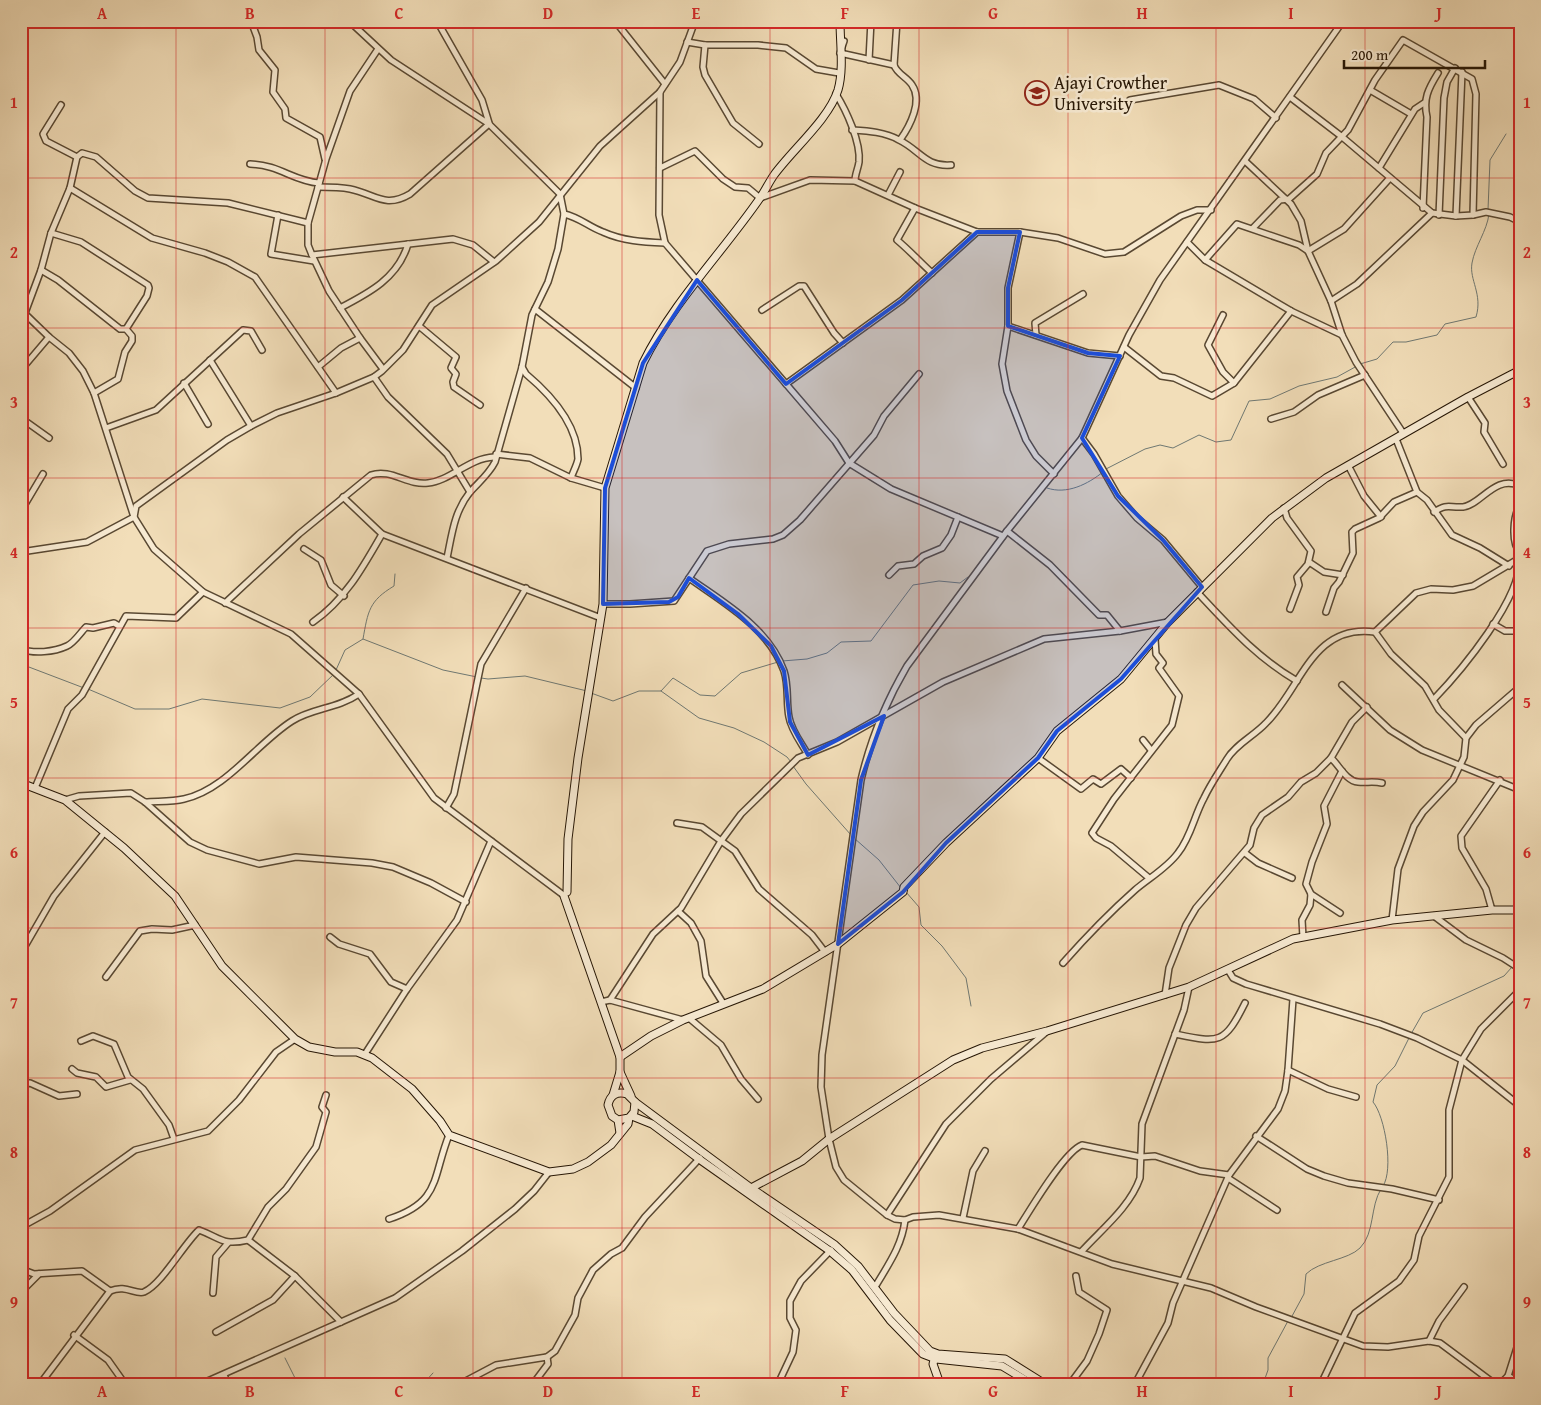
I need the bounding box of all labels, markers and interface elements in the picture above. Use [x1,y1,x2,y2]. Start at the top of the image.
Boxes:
text: A [97,1,108,25]
text: B [245,1,255,25]
text: C [394,1,404,25]
text: D [543,1,553,25]
text: E [692,1,701,25]
text: F [841,1,849,25]
text: G [988,1,998,25]
text: H [1136,1,1148,25]
text: I [1288,1,1294,25]
text: J [1433,1,1442,25]
scale bar [1344,38,1485,70]
text: 200 m [1351,44,1389,65]
place label: Ajayi Crowther University [1054,69,1168,117]
school or university icon: Ajayi Crowther University [1024,80,1050,106]
text: 1 [10,90,18,114]
text: 1 [1523,90,1531,114]
text: 2 [10,240,18,264]
text: 2 [1523,240,1531,264]
text: 3 [10,390,18,414]
text: 3 [1523,390,1531,414]
text: 4 [10,540,18,564]
text: 4 [1523,540,1531,564]
text: 5 [10,690,18,714]
text: 5 [1523,690,1531,714]
text: 6 [10,840,18,864]
text: 6 [1523,840,1531,864]
text: 7 [10,990,18,1014]
text: 7 [1523,990,1531,1014]
text: 8 [10,1140,18,1164]
text: 8 [1523,1140,1531,1164]
text: 9 [10,1290,18,1314]
text: 9 [1523,1290,1531,1314]
text: A [97,1379,108,1403]
text: B [245,1379,255,1403]
text: C [394,1379,404,1403]
text: D [543,1379,553,1403]
text: E [692,1379,701,1403]
text: F [841,1379,849,1403]
text: G [988,1379,998,1403]
text: H [1136,1379,1148,1403]
text: I [1288,1379,1294,1403]
text: J [1433,1379,1442,1403]

